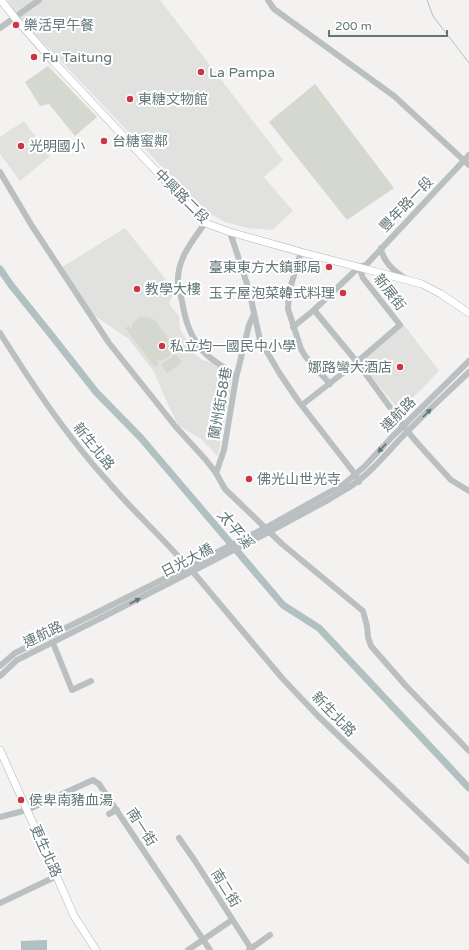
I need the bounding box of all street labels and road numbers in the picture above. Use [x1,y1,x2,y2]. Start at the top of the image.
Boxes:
street label: 中興路二段 [151,166,212,227]
street label: 豐年路一段 [376,173,437,235]
street label: 新展街 [370,271,409,314]
street label: 蘭州街58巷 [206,365,235,441]
street label: 連航路 [377,393,419,435]
street label: 新生北路 [69,419,118,473]
street label: 日光大橋 [158,540,216,581]
street label: 連航路 [21,618,66,651]
street label: 新生北路 [308,688,359,740]
street label: 南一街 [123,805,160,850]
street label: 更生北路 [26,822,65,880]
street label: 南二街 [207,866,244,911]

